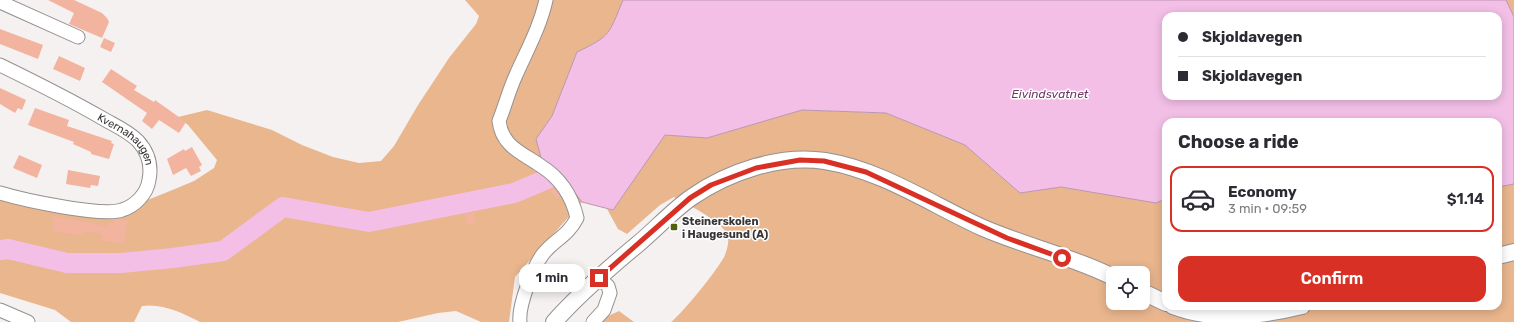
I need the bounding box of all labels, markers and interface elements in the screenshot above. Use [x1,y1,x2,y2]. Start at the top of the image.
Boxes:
text: Skjoldavegen [1202,28,1302,46]
text: Skjoldavegen [1202,67,1302,85]
water label: Eivindsvatnet [1012,87,1089,101]
street label: Kvernahaugen [95,111,156,166]
text: Choose a ride [1178,131,1299,153]
icon: car [1180,181,1216,217]
text: Economy [1228,183,1297,201]
text: $1.14 [1447,190,1484,208]
text: 3 min · 09:59 [1228,201,1307,216]
place label: Steinerskolen i Haugesund (A) [682,215,768,241]
marker: Steinerskolen i Haugesund (A) [669,222,679,232]
route start [1053,249,1071,267]
button: Confirm [1178,256,1486,302]
callout: 1 min [519,264,585,292]
map controls [1106,266,1150,310]
button: locate [1106,266,1150,310]
route end [590,269,608,287]
text: 1 min [536,270,568,285]

